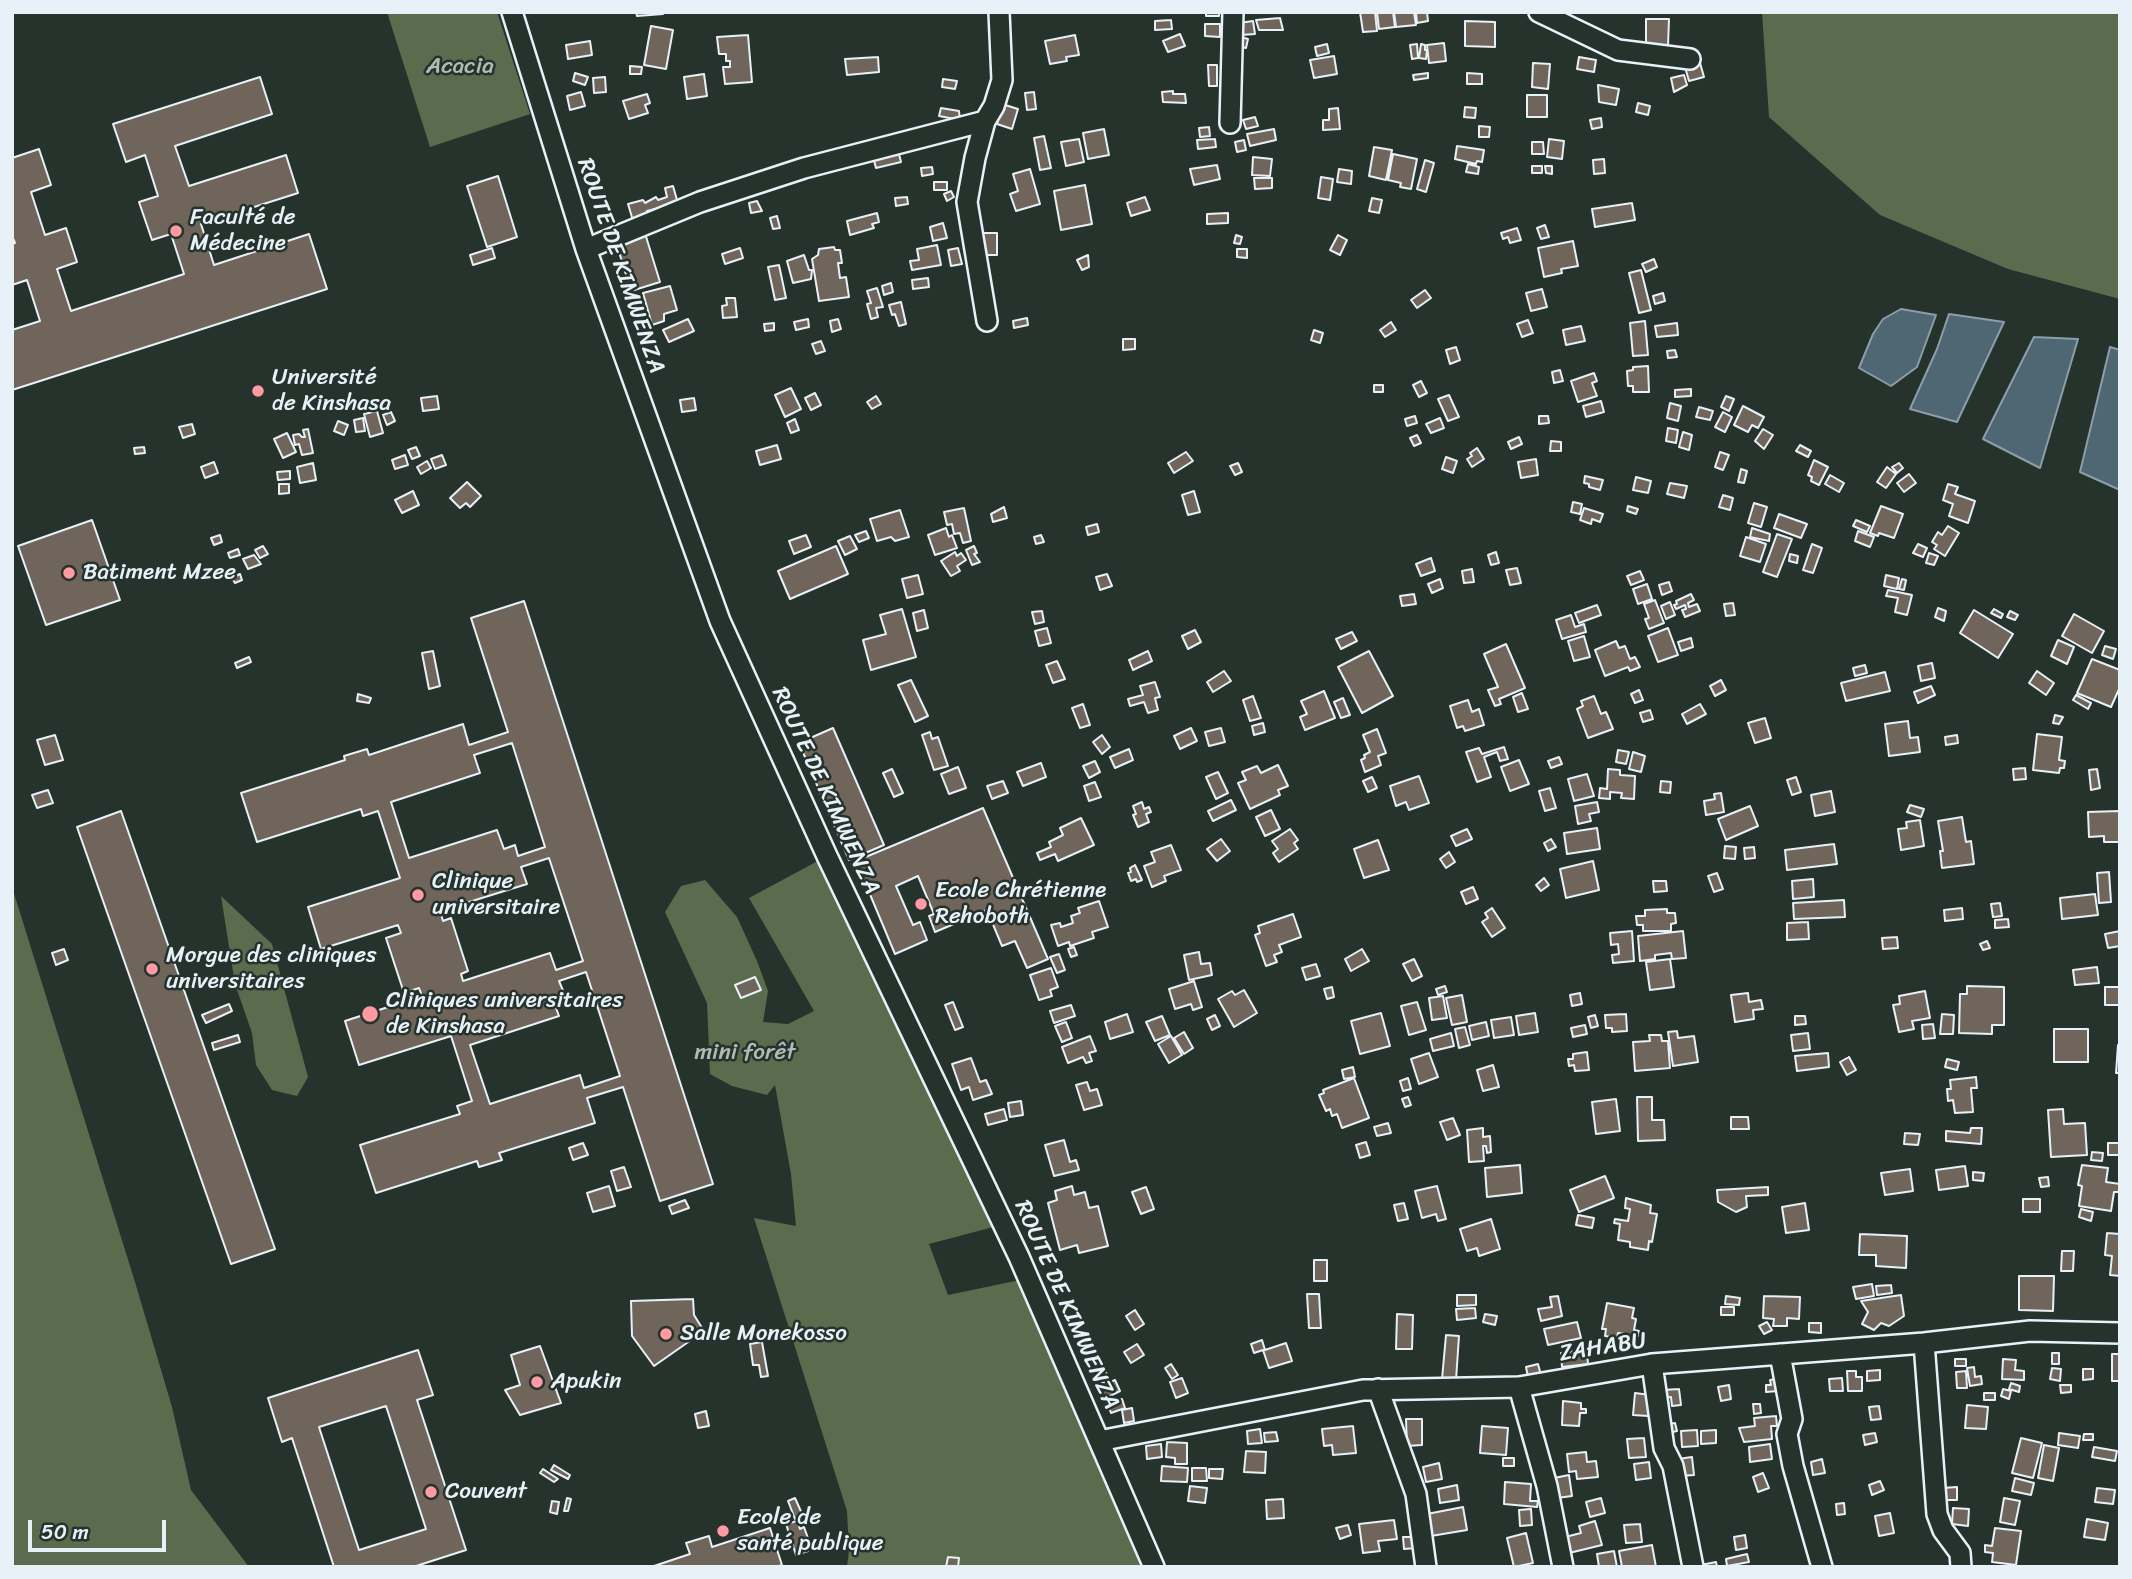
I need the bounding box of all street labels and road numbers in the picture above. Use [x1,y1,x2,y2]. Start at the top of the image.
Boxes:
street label: ROUTE DE KIMWENZA [570,155,670,377]
street label: ROUTE DE KIMWENZA [765,683,885,899]
street label: ROUTE DE KIMWENZA [1008,1196,1124,1414]
street label: ZAHABU [1557,1327,1649,1369]

